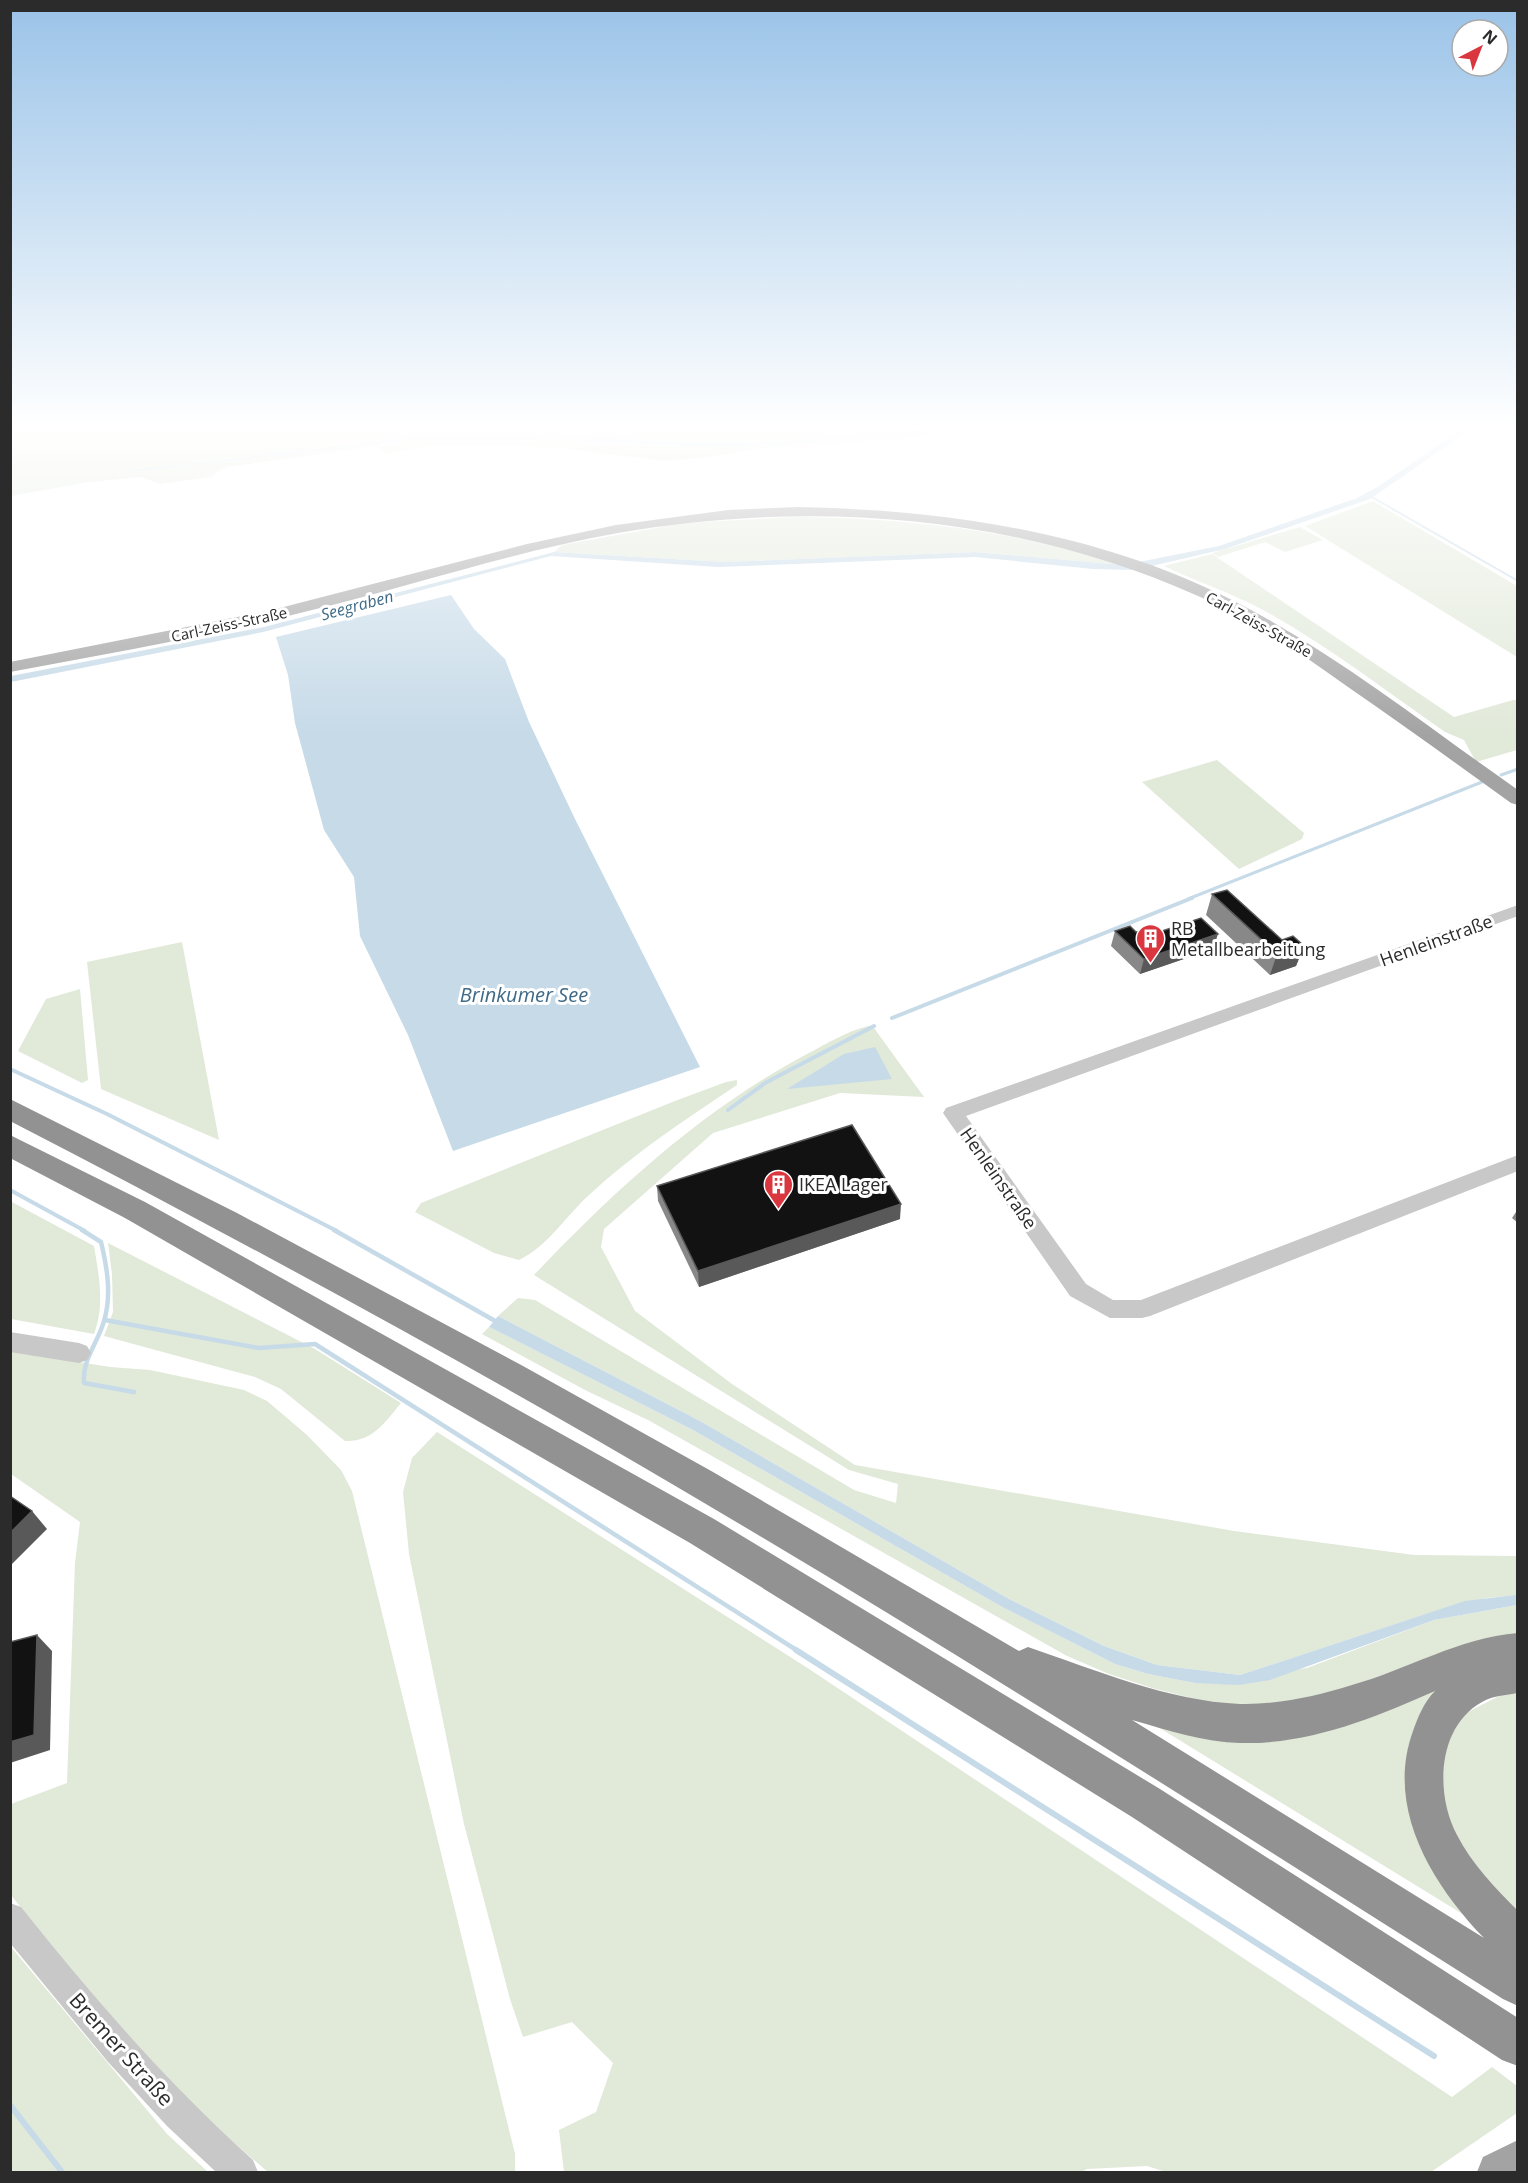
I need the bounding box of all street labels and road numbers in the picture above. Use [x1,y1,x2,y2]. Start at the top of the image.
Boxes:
street label: Carl-Zeiss-Straße [1202,587,1316,661]
street label: Carl-Zeiss-Straße [169,602,289,646]
street label: Henleinstraße [1376,908,1496,972]
street label: Henleinstraße [955,1123,1043,1233]
street label: Bremer Straße [64,1986,180,2112]

